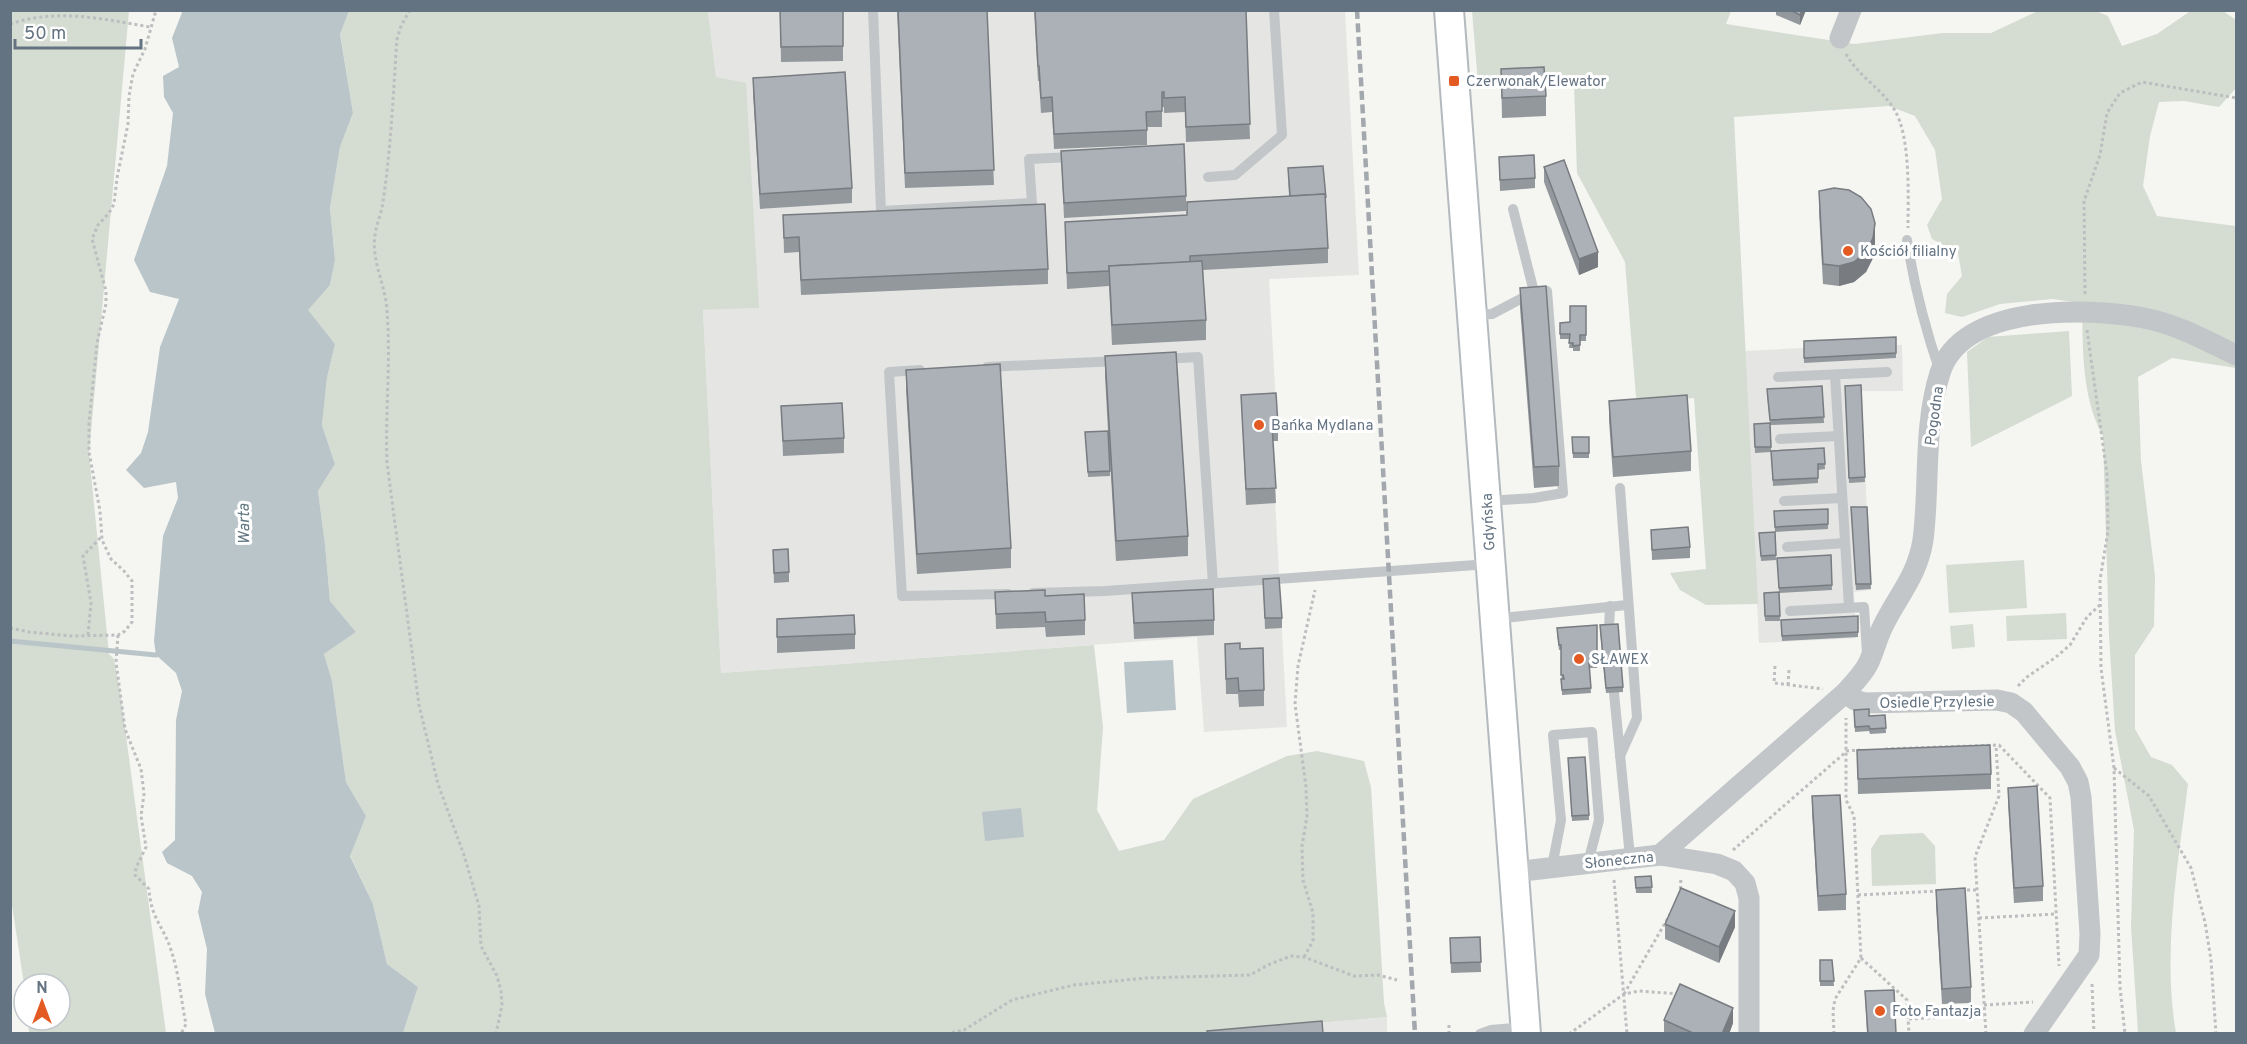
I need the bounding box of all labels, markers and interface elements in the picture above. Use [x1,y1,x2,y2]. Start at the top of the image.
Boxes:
scale bar [15,12,141,50]
text: 50 m [24,23,66,46]
place label: Czerwonak/Elewator [1466,73,1606,92]
marker: Czerwonak/Elewator [1447,74,1461,88]
place label: Kościół filialny [1860,243,1957,262]
marker: Kościół filialny [1841,244,1855,258]
street label: Pogodna [1922,385,1949,447]
place label: Bańka Mydlana [1271,417,1373,436]
marker: Bańka Mydlana [1252,418,1266,432]
street label: Gdyńska [1479,493,1500,551]
water label: Warta [235,503,255,545]
place label: SŁAWEX [1591,651,1649,670]
marker: SŁAWEX [1572,652,1586,666]
street label: Osiedle Przylesie [1879,693,1995,714]
street label: Słoneczna [1584,848,1655,875]
north arrow [12,972,72,1032]
text: N [36,979,48,999]
place label: Foto Fantazja [1892,1003,1981,1022]
marker: Foto Fantazja [1873,1004,1887,1018]

